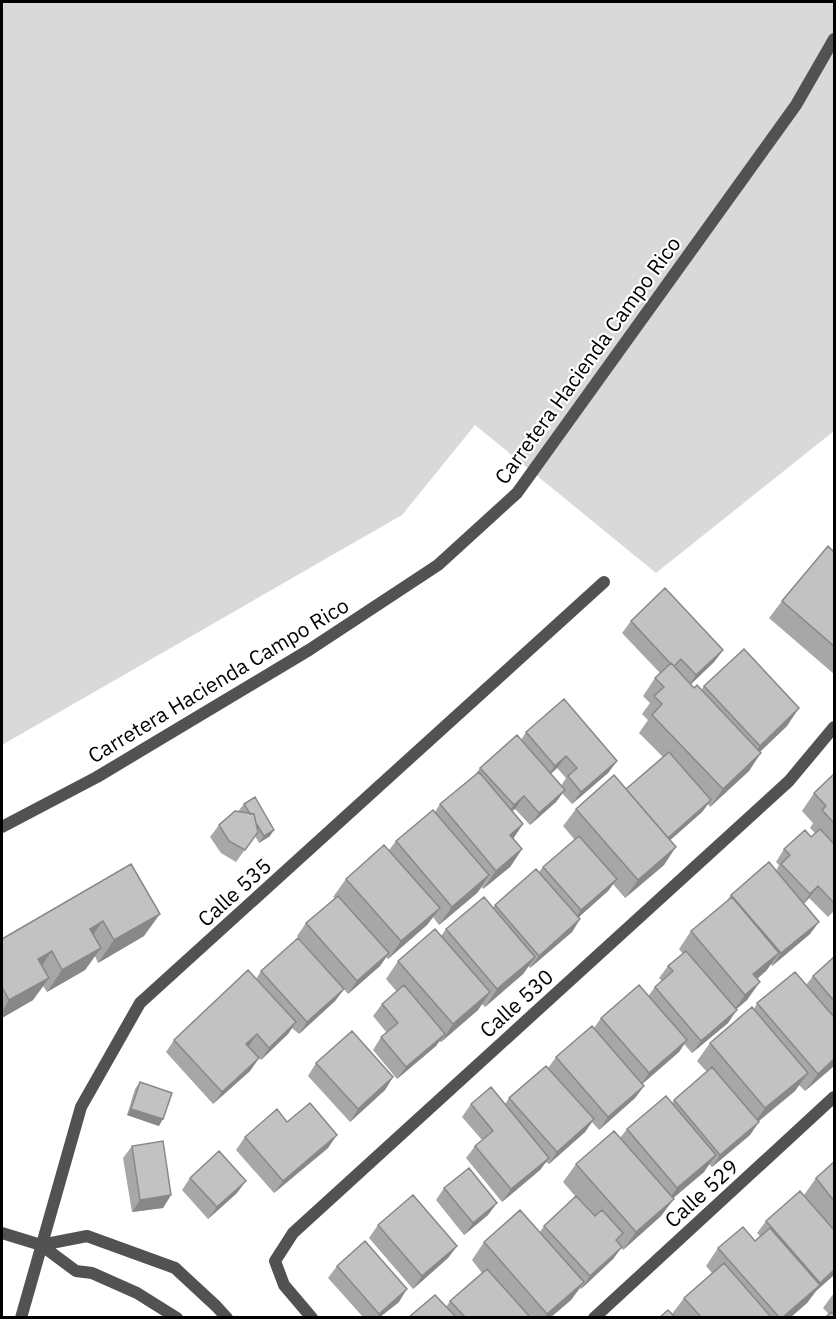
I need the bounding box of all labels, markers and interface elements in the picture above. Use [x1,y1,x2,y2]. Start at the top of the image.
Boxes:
street label: Carretera Hacienda Campo Rico [488,231,686,489]
street label: Carretera Hacienda Campo Rico [82,591,354,769]
street label: Calle 535 [191,852,277,932]
street label: Calle 530 [473,963,559,1043]
street label: Calle 529 [658,1153,744,1233]

